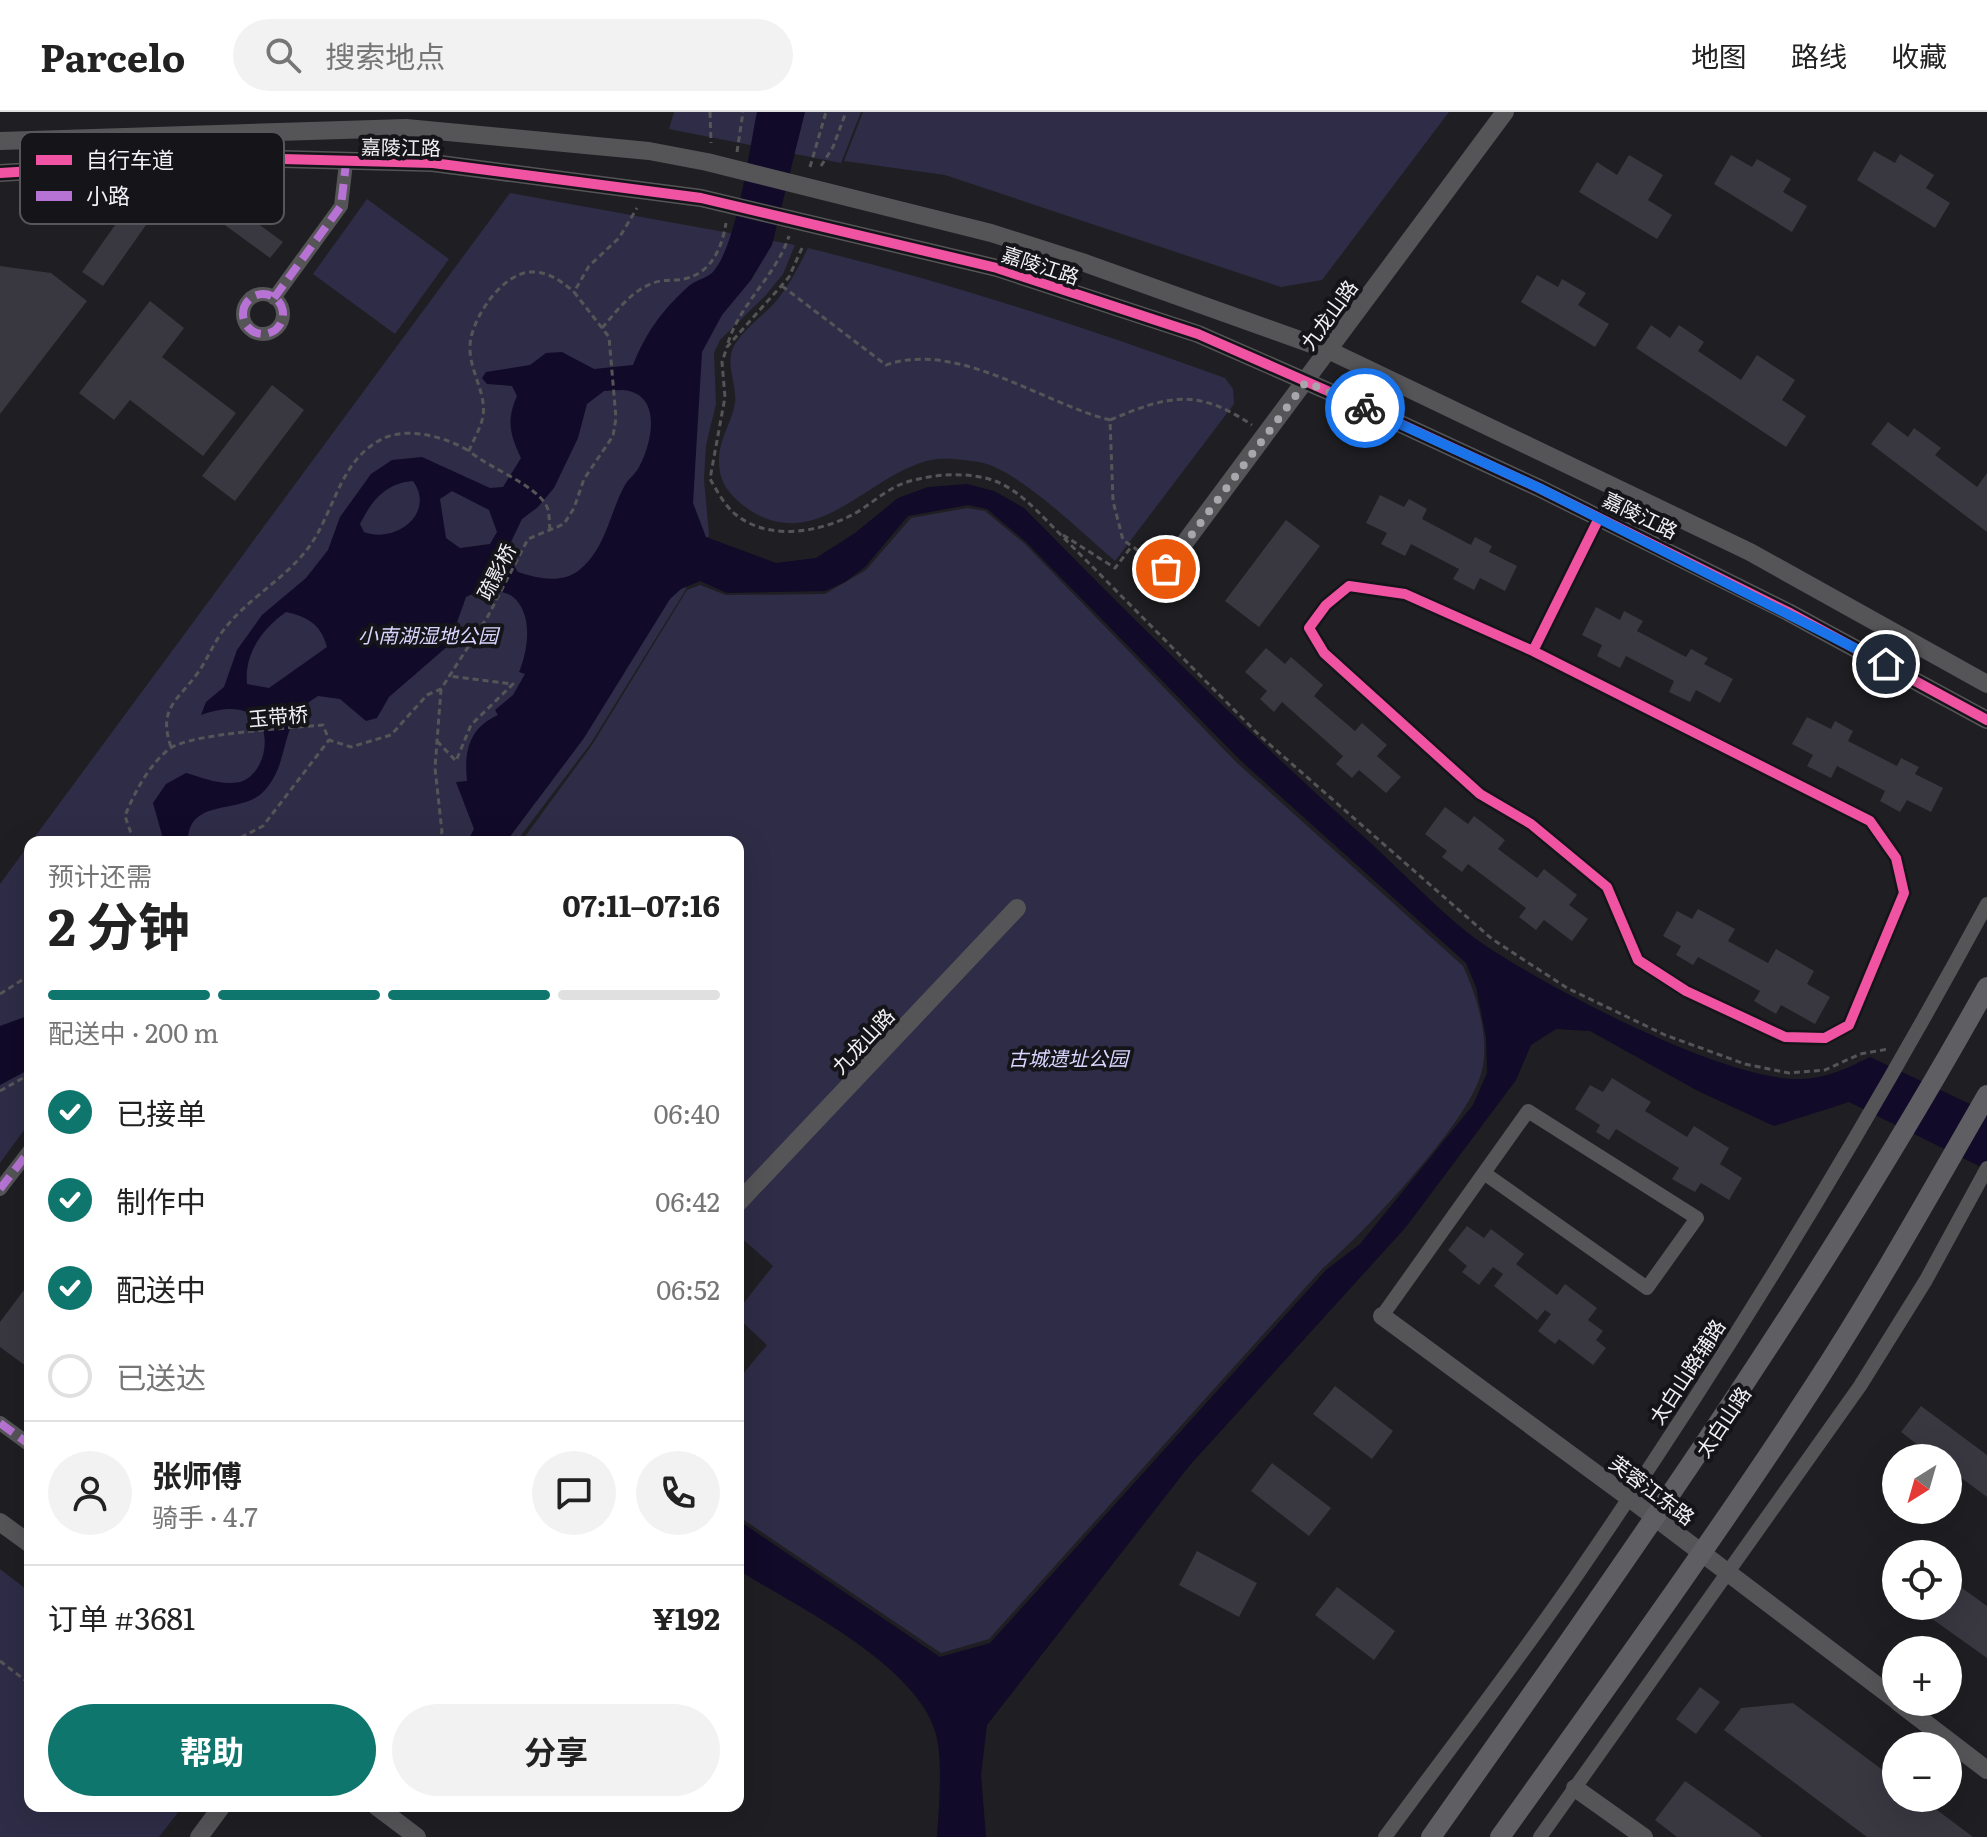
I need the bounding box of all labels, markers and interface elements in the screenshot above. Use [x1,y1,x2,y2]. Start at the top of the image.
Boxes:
search box [233,19,793,91]
text: Parcelo [40,27,185,84]
icon: search [261,33,305,77]
text: 搜索地点 [325,33,445,77]
text: 地图 [1691,34,1747,76]
text: 路线 [1791,34,1847,76]
text: 收藏 [1891,34,1947,76]
street label: 嘉陵江路 [361,130,441,162]
legend [20,132,284,224]
text: 自行车道 [86,142,174,175]
text: 小路 [86,178,130,211]
street label: 嘉陵江路 [998,237,1084,291]
street label: 九龙山路 [1292,273,1364,355]
courier [1325,368,1405,448]
icon: bike [1343,386,1387,430]
street label: 嘉陵江路 [1598,483,1684,545]
pin [1132,535,1200,603]
street label: 疏影桥 [468,537,522,605]
icon: bag [1144,547,1188,591]
park label: 小南湖湿地公园 [358,619,501,649]
pin [1852,630,1920,698]
icon: home [1864,642,1908,686]
street label: 玉带桥 [247,697,309,733]
text: 预计还需 [48,855,152,894]
text: 07:11–07:16 [562,882,720,926]
text: 2 分钟 [48,885,190,962]
street label: 九龙山路 [824,1001,900,1079]
text: 配送中 · 200 m [48,1012,219,1051]
park label: 古城遗址公园 [1008,1042,1131,1072]
icon: check [48,1090,92,1134]
text: 已接单 [116,1090,206,1134]
text: 06:40 [654,1093,720,1132]
icon: check [48,1178,92,1222]
text: 制作中 [116,1178,206,1222]
text: 06:42 [655,1181,720,1220]
icon: check [48,1266,92,1310]
text: 配送中 [116,1266,206,1310]
text: 06:52 [656,1269,720,1308]
street label: 太白山路辅路 [1643,1314,1729,1428]
text: 已送达 [116,1354,206,1398]
street label: 太白山路 [1690,1381,1754,1461]
north arrow [1882,1444,1962,1524]
map controls [1882,1444,1962,1812]
street label: 芙蓉江东路 [1604,1447,1702,1531]
button: person [48,1451,132,1535]
button: chat [532,1451,616,1535]
button: phone [636,1451,720,1535]
text: 张师傅 [152,1452,242,1496]
text: 骑手 · 4.7 [152,1496,258,1535]
button: locate [1882,1540,1962,1620]
text: 订单 #3681 [48,1595,195,1639]
text: ¥192 [652,1595,720,1639]
button: + [1882,1636,1962,1716]
button: 帮助 [48,1704,376,1796]
button: 分享 [392,1704,720,1796]
button: − [1882,1732,1962,1812]

